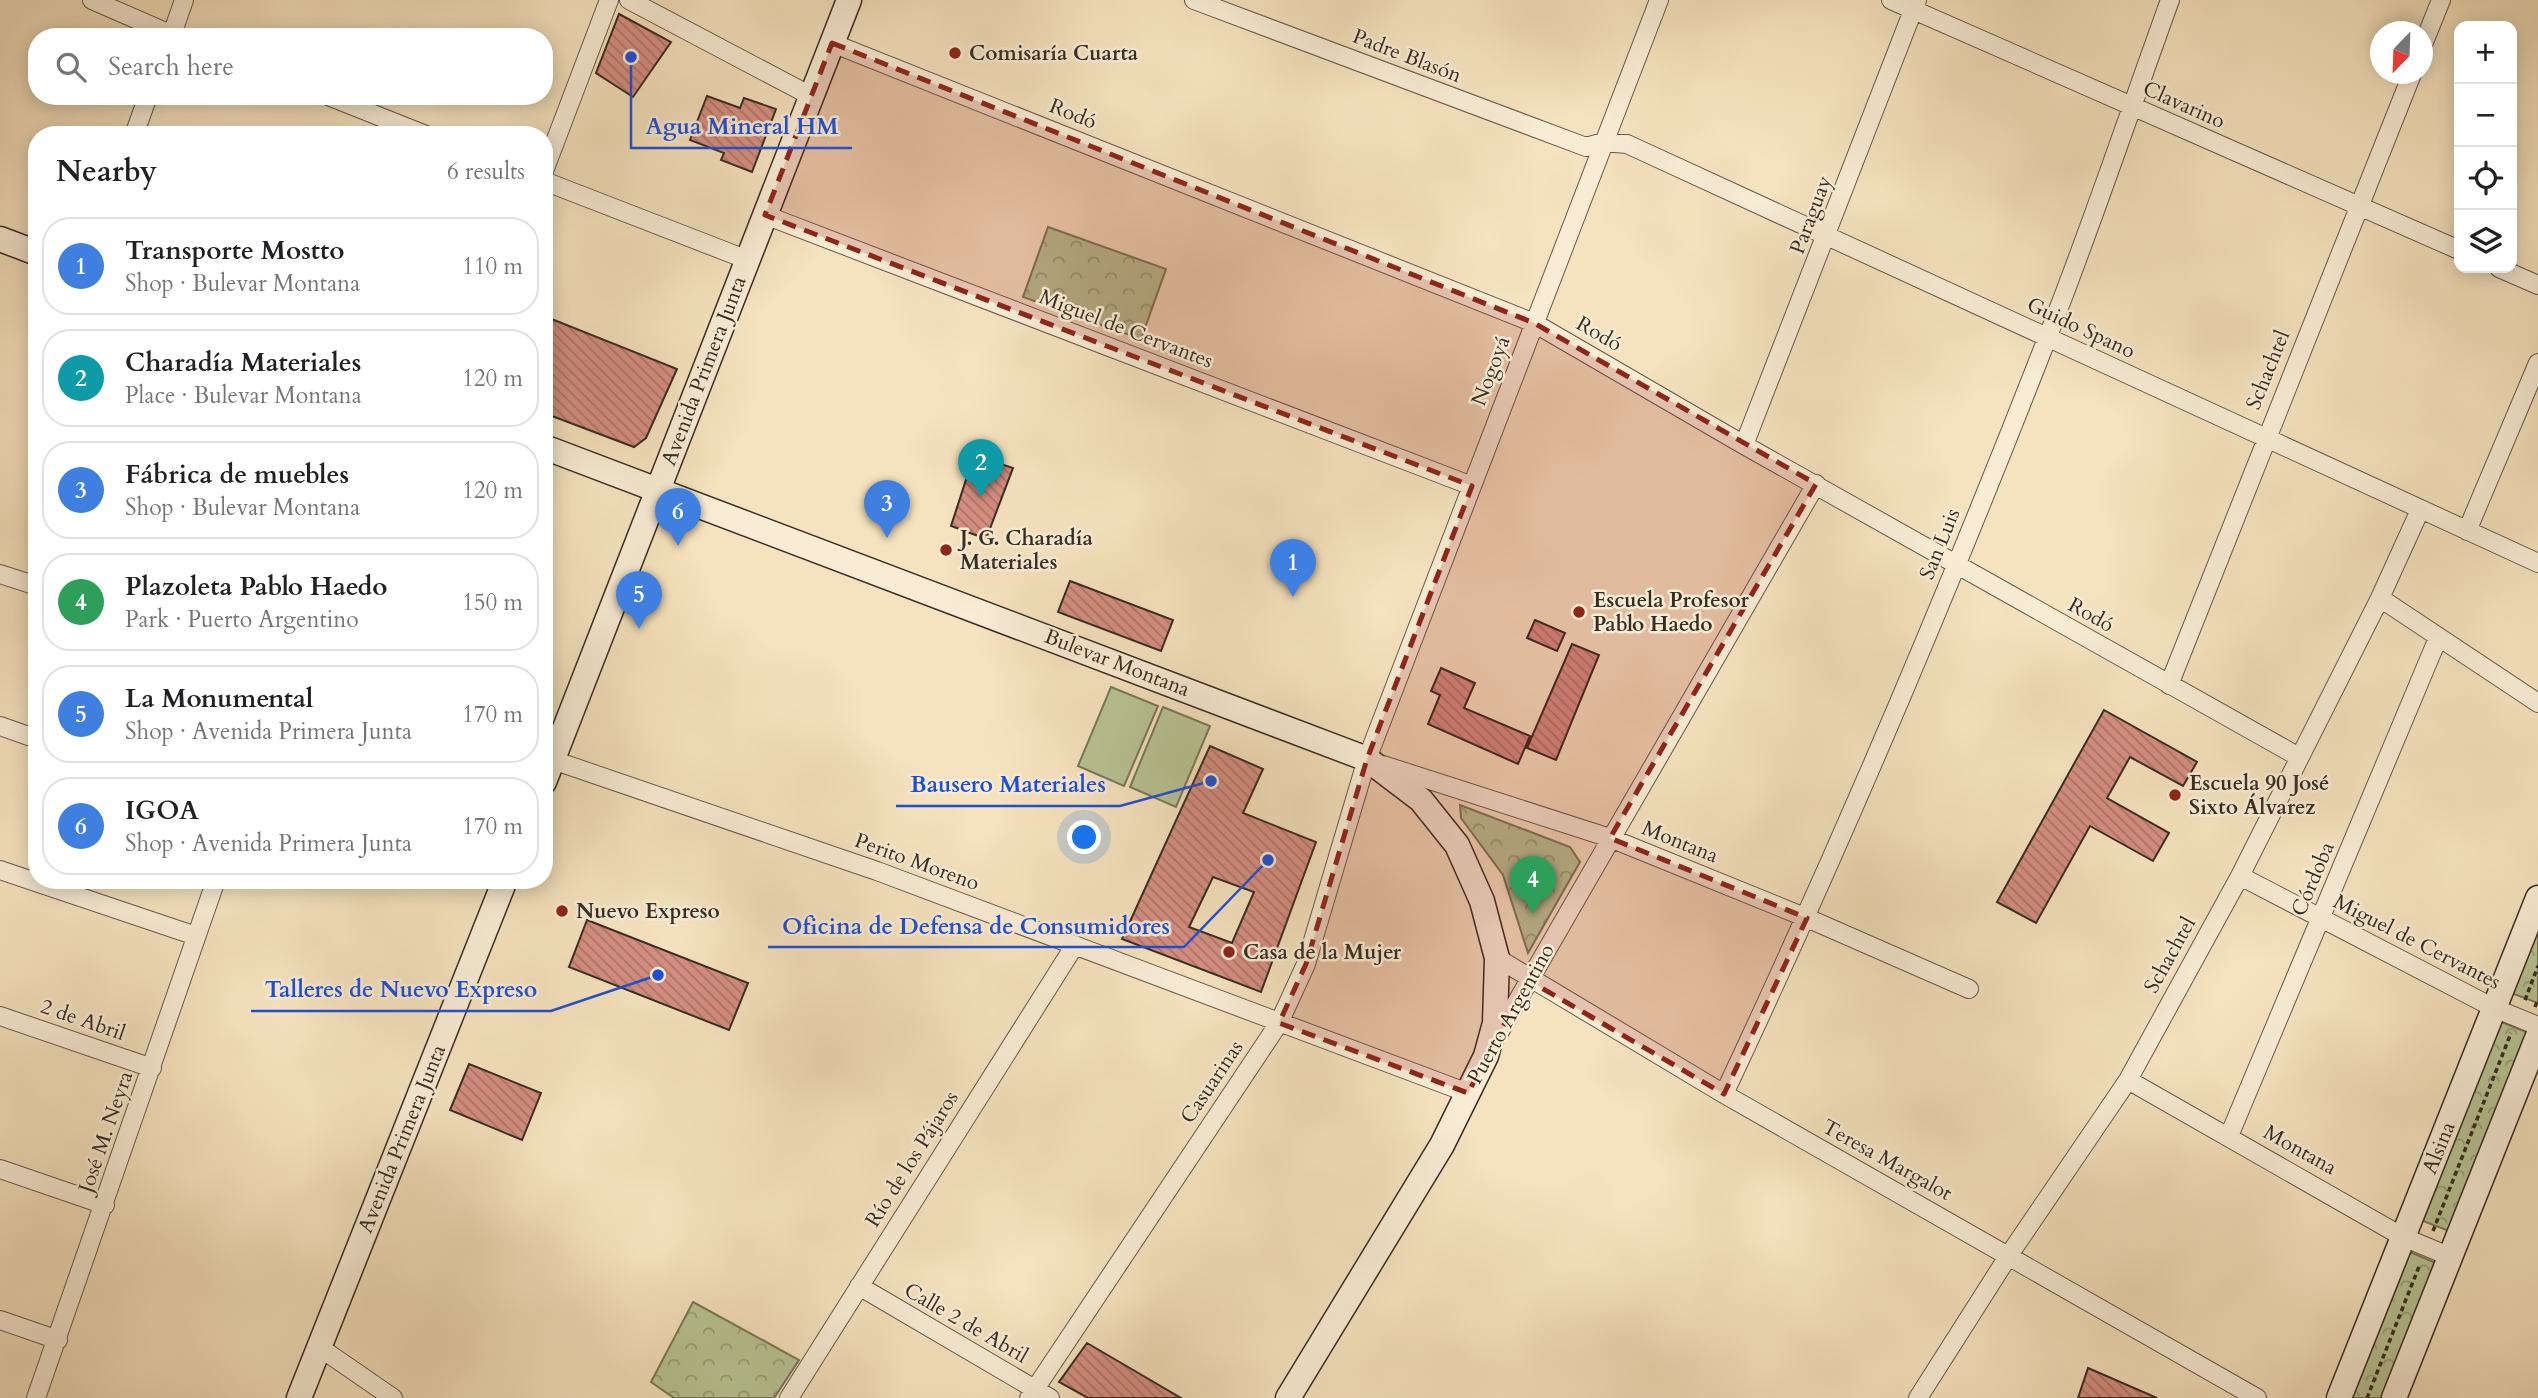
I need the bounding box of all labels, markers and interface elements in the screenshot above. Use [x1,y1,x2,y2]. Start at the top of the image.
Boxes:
north arrow [2370,21,2433,84]
map controls [2454,21,2517,273]
button: + [2454,21,2517,84]
street label: Padre Blasón [1348,22,1466,90]
search box [28,28,553,105]
place label: Comisaría Cuarta [969,39,1139,68]
marker: Comisaría Cuarta [947,45,963,61]
icon: search [52,48,90,86]
text: Search here [108,49,234,84]
street label: Clavarino [2138,74,2230,136]
button: − [2454,84,2517,147]
street label: Rodó [1045,91,1101,137]
callout: Agua Mineral HM [631,104,852,148]
text: Agua Mineral HM [645,111,839,142]
button: locate [2454,147,2517,210]
text: Nearby [56,151,157,192]
text: 6 results [447,156,525,187]
street label: Paraguay [1783,172,1839,258]
button: layers [2454,210,2517,273]
text: Transporte Mostto [125,233,344,268]
text: 1 [75,251,87,282]
text: 110 m [462,251,523,282]
text: Shop · Bulevar Montana [125,268,360,299]
street label: Avenida Primera Junta [654,272,754,470]
street label: Miguel de Cervantes [1035,283,1217,375]
street label: Guido Spano [2022,290,2140,366]
street label: Rodó [1571,309,1627,359]
street label: Schachtel [2239,326,2297,414]
street label: Nogoyá [1464,332,1518,410]
text: Charadía Materiales [125,345,361,380]
text: 2 [75,363,87,394]
text: 120 m [462,363,523,394]
text: Place · Bulevar Montana [125,380,362,411]
pin: 2 [958,439,1004,497]
text: Fábrica de muebles [125,457,349,492]
text: 3 [75,475,87,506]
text: 120 m [462,475,523,506]
pin: 3 [864,480,910,538]
pin: 6 [655,488,701,546]
text: Shop · Bulevar Montana [125,492,360,523]
street label: San Luis [1913,504,1967,584]
place label: J. G. Charadía Materiales [957,524,1093,577]
pin: 1 [1270,539,1316,597]
marker: J. G. Charadía Materiales [938,542,954,558]
text: Plazoleta Pablo Haedo [125,569,388,604]
pin: 5 [616,571,662,629]
place label: Escuela Profesor Pablo Haedo [1593,586,1749,639]
text: 4 [75,587,87,618]
text: 150 m [462,587,523,618]
street label: Rodó [2063,591,2119,639]
text: Park · Puerto Argentino [125,604,359,635]
marker: Escuela Profesor Pablo Haedo [1571,604,1587,620]
street label: Bulevar Montana [1040,622,1194,704]
text: La Monumental [125,681,313,716]
text: 5 [75,699,87,730]
text: 170 m [462,699,523,730]
text: Shop · Avenida Primera Junta [125,716,412,747]
callout: Bausero Materiales [896,762,1120,806]
text: Bausero Materiales [910,769,1106,800]
place label: Escuela 90 José Sixto Álvarez [2189,769,2329,822]
marker: Escuela 90 José Sixto Álvarez [2167,787,2183,803]
text: IGOA [125,793,199,828]
text: 6 [75,811,87,842]
text: 170 m [462,811,523,842]
street label: Montana [1638,814,1722,870]
your location [1067,820,1101,854]
street label: Perito Moreno [851,826,983,898]
text: Shop · Avenida Primera Junta [125,828,412,859]
street label: Córdoba [2284,837,2342,921]
pin: 4 [1510,856,1556,914]
street label: Miguel de Cervantes [2328,887,2506,997]
place label: Nuevo Expreso [576,897,720,926]
marker: Nuevo Expreso [554,903,570,919]
callout: Oficina de Defensa de Consumidores [768,903,1184,947]
text: Oficina de Defensa de Consumidores [782,911,1170,942]
street label: Schachtel [2137,912,2203,998]
place label: Casa de la Mujer [1243,938,1402,967]
street label: Puerto Argentino [1460,939,1562,1089]
marker: Casa de la Mujer [1221,944,1237,960]
callout: Talleres de Nuevo Expreso [251,967,551,1011]
text: Talleres de Nuevo Expreso [265,974,537,1005]
street label: 2 de Abril [37,992,129,1048]
street label: Casuarinas [1174,1035,1250,1129]
street label: Avenida Primera Junta [351,1040,453,1238]
street label: José M. Neyra [71,1067,140,1199]
street label: Río de los Pájaros [858,1085,966,1233]
street label: Teresa Margalot [1817,1112,1958,1208]
street label: Alsina [2415,1117,2463,1179]
street label: Montana [2258,1118,2342,1182]
street label: Calle 2 de Abril [899,1276,1033,1370]

